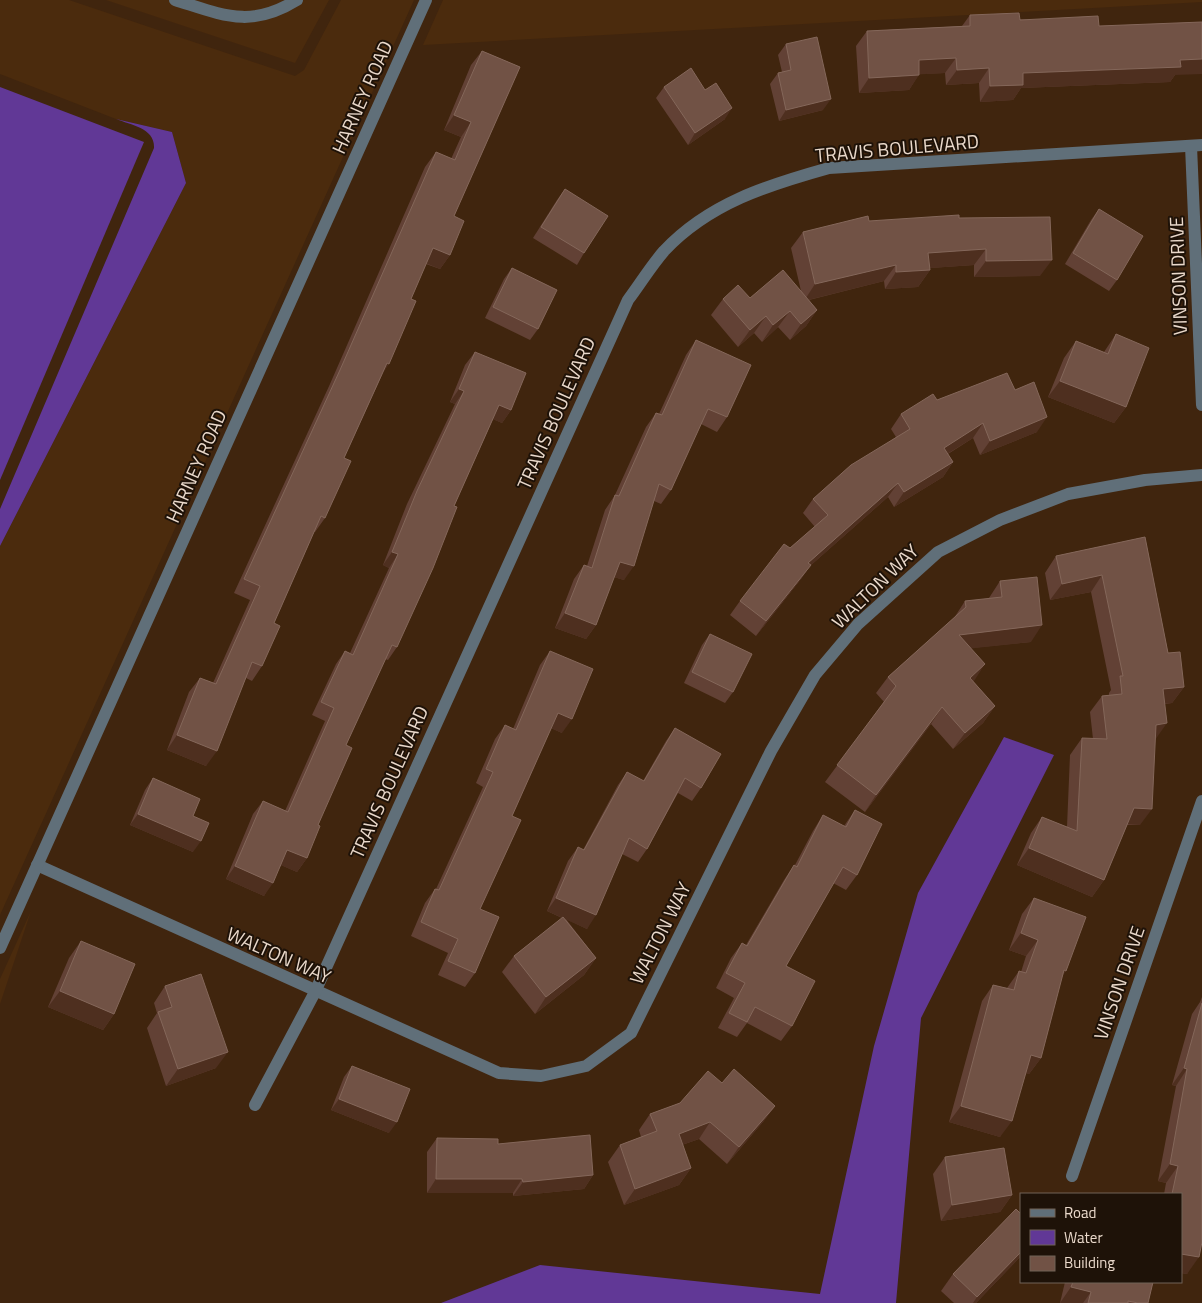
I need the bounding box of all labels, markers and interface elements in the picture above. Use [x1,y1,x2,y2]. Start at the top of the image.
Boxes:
street label: HARNEY ROAD [324,36,399,158]
street label: TRAVIS BOULEVARD [814,126,980,169]
street label: VINSON DRIVE [1161,216,1194,336]
street label: TRAVIS BOULEVARD [509,332,602,494]
street label: HARNEY ROAD [158,405,233,527]
street label: WALTON WAY [825,536,925,635]
street label: TRAVIS BOULEVARD [342,701,435,863]
street label: WALTON WAY [621,876,698,989]
street label: WALTON WAY [222,919,337,991]
street label: VINSON DRIVE [1086,922,1152,1044]
legend [1020,1193,1182,1283]
text: Road [1064,1201,1096,1224]
text: Water [1064,1226,1103,1249]
text: Building [1064,1251,1115,1274]

